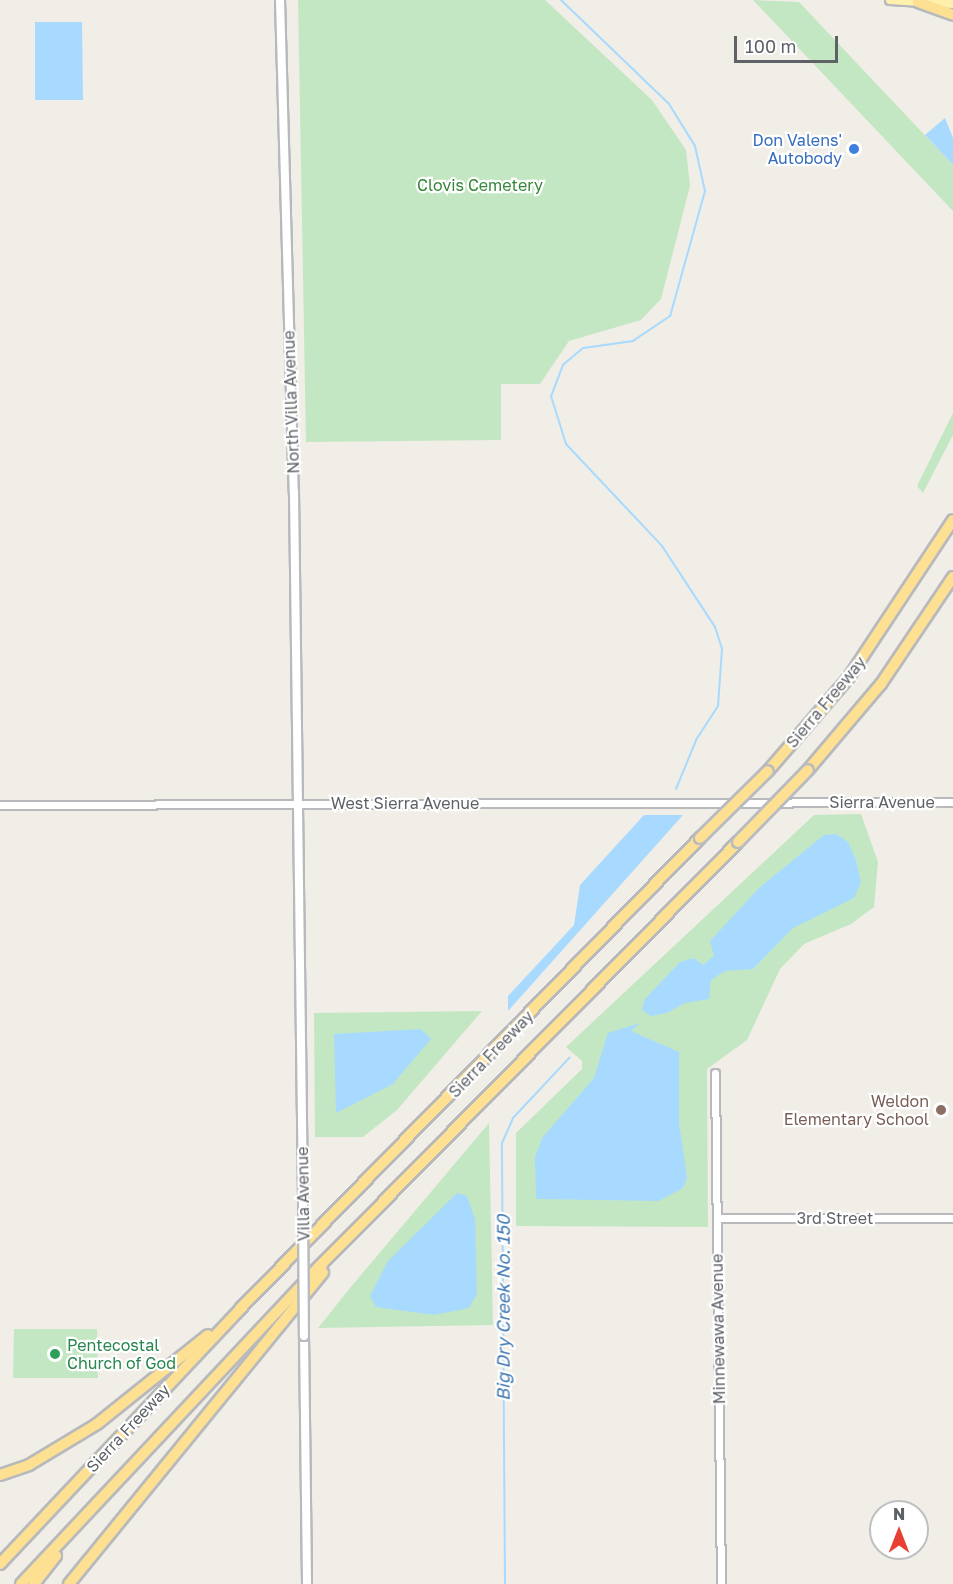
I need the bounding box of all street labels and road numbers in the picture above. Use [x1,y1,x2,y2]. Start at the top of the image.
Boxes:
street label: North Villa Avenue [279,330,303,474]
street label: Sierra Freeway [782,652,870,752]
street label: Sierra Avenue [829,792,935,812]
street label: West Sierra Avenue [331,793,479,813]
street label: Sierra Freeway [445,1007,537,1101]
street label: Villa Avenue [293,1146,313,1242]
street label: 3rd Street [797,1208,873,1228]
street label: Minnewawa Avenue [707,1254,729,1404]
street label: Sierra Freeway [82,1380,174,1476]

